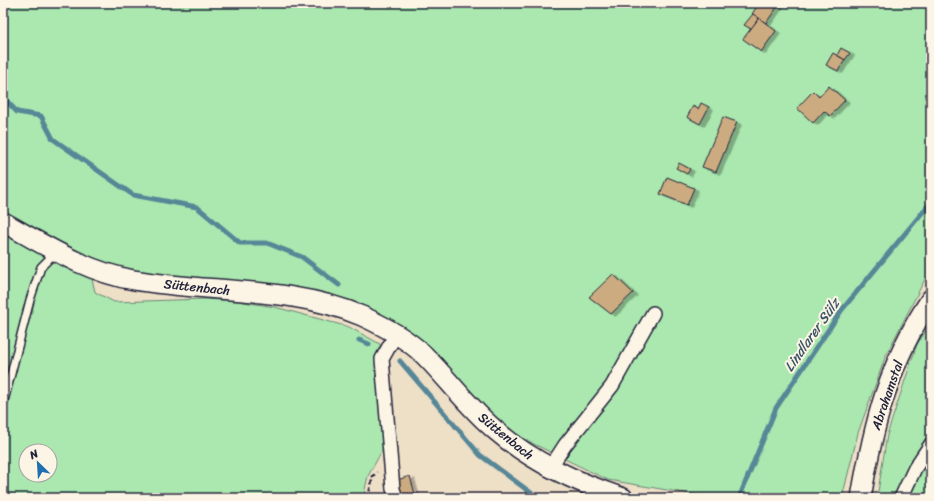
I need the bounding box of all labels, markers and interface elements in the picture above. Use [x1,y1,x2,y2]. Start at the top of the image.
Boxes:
street label: Süttenbach [163,272,231,302]
water label: Lindlarer Sülz [777,291,848,377]
street label: Abrahamstal [864,357,910,434]
street label: Süttenbach [473,406,539,466]
north arrow [18,443,58,483]
text: N [26,444,42,465]

